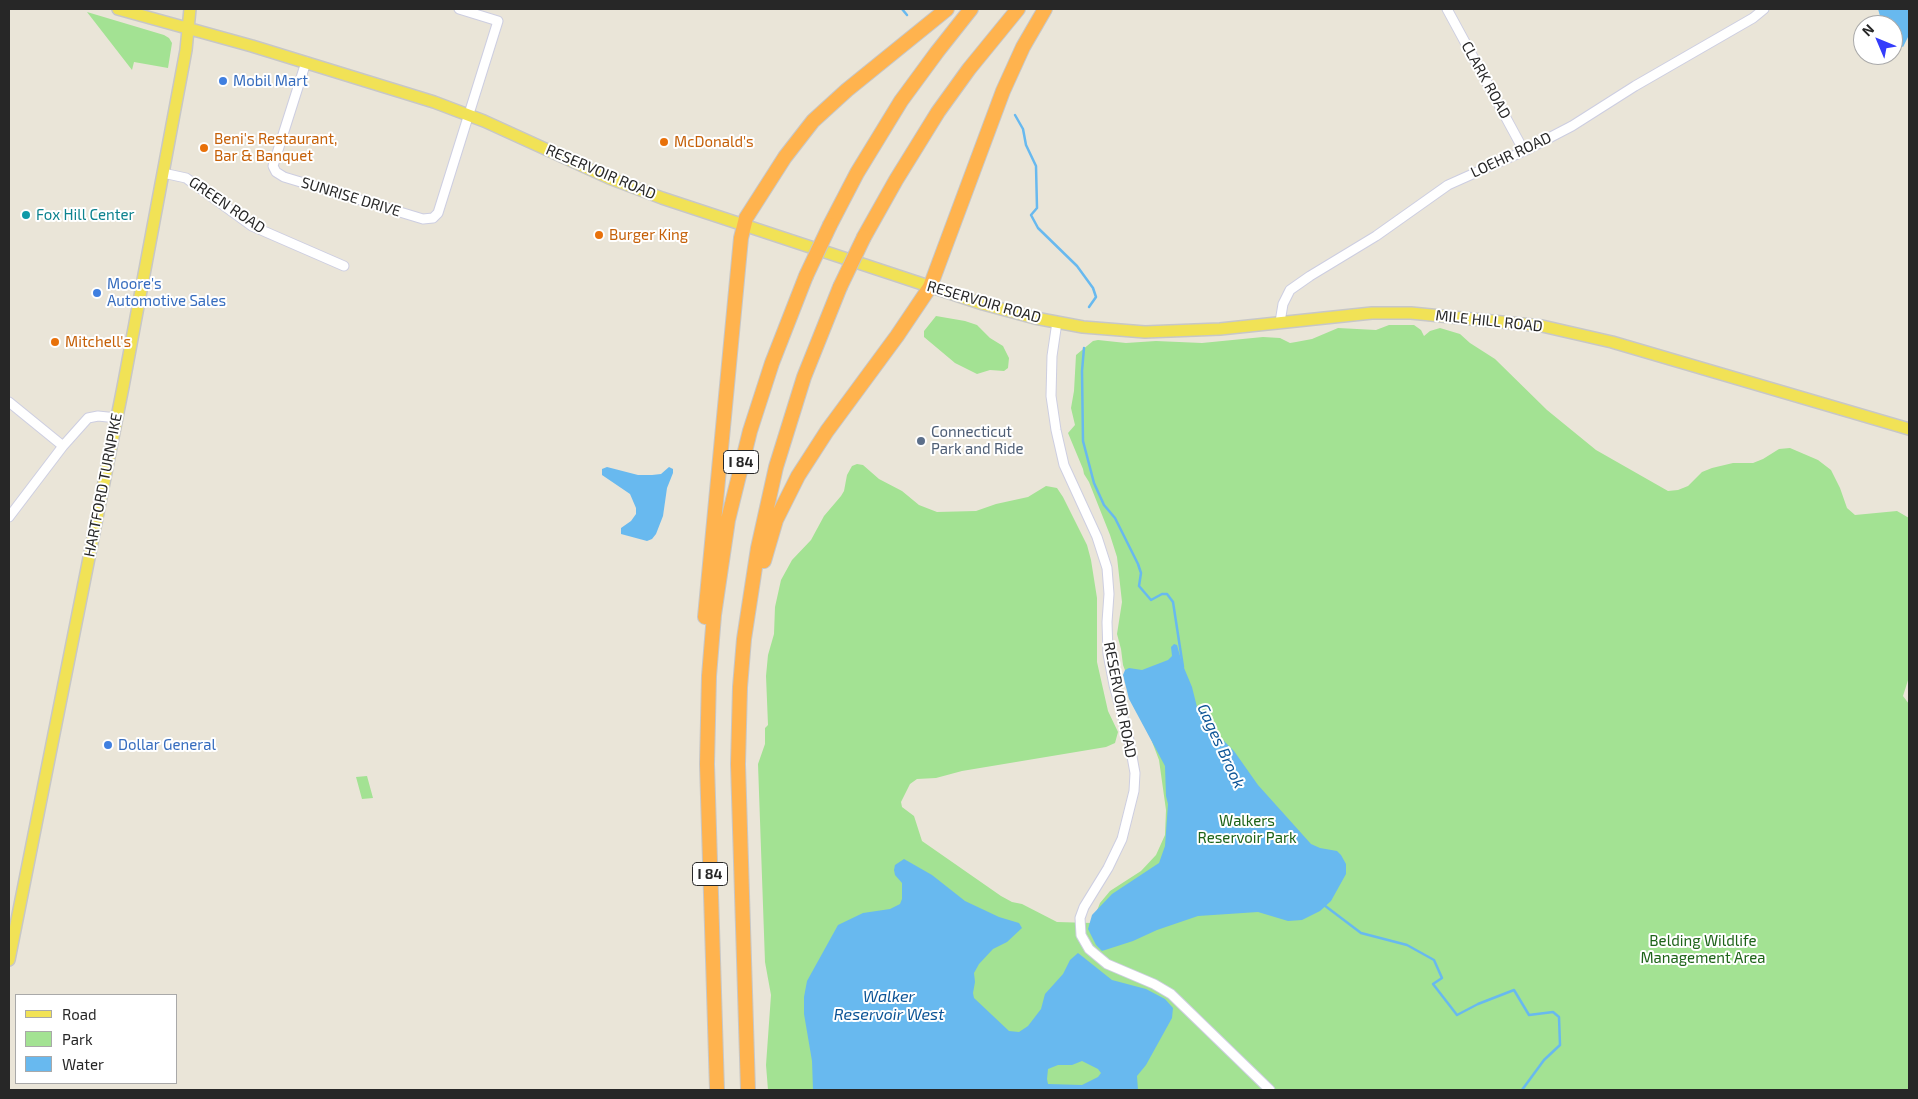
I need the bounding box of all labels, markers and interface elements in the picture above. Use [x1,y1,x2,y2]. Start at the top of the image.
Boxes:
north arrow [1853,15,1903,65]
text: N [1858,20,1877,39]
street label: CLARK ROAD [1457,38,1515,122]
place label: Mobil Mart [233,72,308,90]
marker: Mobil Mart [217,75,229,87]
street label: LOEHR ROAD [1468,128,1554,182]
place label: Beni's Restaurant, Bar & Banquet [214,130,337,165]
place label: McDonald's [674,133,754,151]
marker: McDonald's [658,136,670,148]
street label: RESERVOIR ROAD [543,141,659,203]
marker: Beni's Restaurant, Bar & Banquet [198,142,210,154]
street label: GREEN ROAD [186,173,268,237]
street label: SUNRISE DRIVE [299,173,403,221]
place label: Fox Hill Center [36,206,135,224]
marker: Fox Hill Center [20,209,32,221]
place label: Burger King [609,226,688,244]
marker: Burger King [593,229,605,241]
place label: Moore's Automotive Sales [107,275,226,310]
street label: RESERVOIR ROAD [925,277,1043,327]
marker: Moore's Automotive Sales [91,287,103,299]
street label: MILE HILL ROAD [1434,306,1544,336]
place label: Mitchell's [65,333,131,351]
marker: Mitchell's [49,336,61,348]
street label: HARTFORD TURNPIKE [80,412,126,558]
place label: Connecticut Park and Ride [931,423,1024,458]
marker: Connecticut Park and Ride [915,435,927,447]
road number: I 84 [724,451,758,474]
street label: RESERVOIR ROAD [1100,640,1140,760]
water label: Gages Brook [1193,701,1249,791]
place label: Dollar General [118,736,216,754]
marker: Dollar General [102,739,114,751]
park label: Walkers Reservoir Park [1197,812,1297,847]
road number: I 84 [692,862,728,886]
park label: Belding Wildlife Management Area [1640,932,1766,967]
water label: Walker Reservoir West [834,987,944,1025]
legend [15,994,178,1084]
text: Road [62,1005,97,1023]
text: Park [62,1030,93,1048]
text: Water [62,1055,104,1073]

